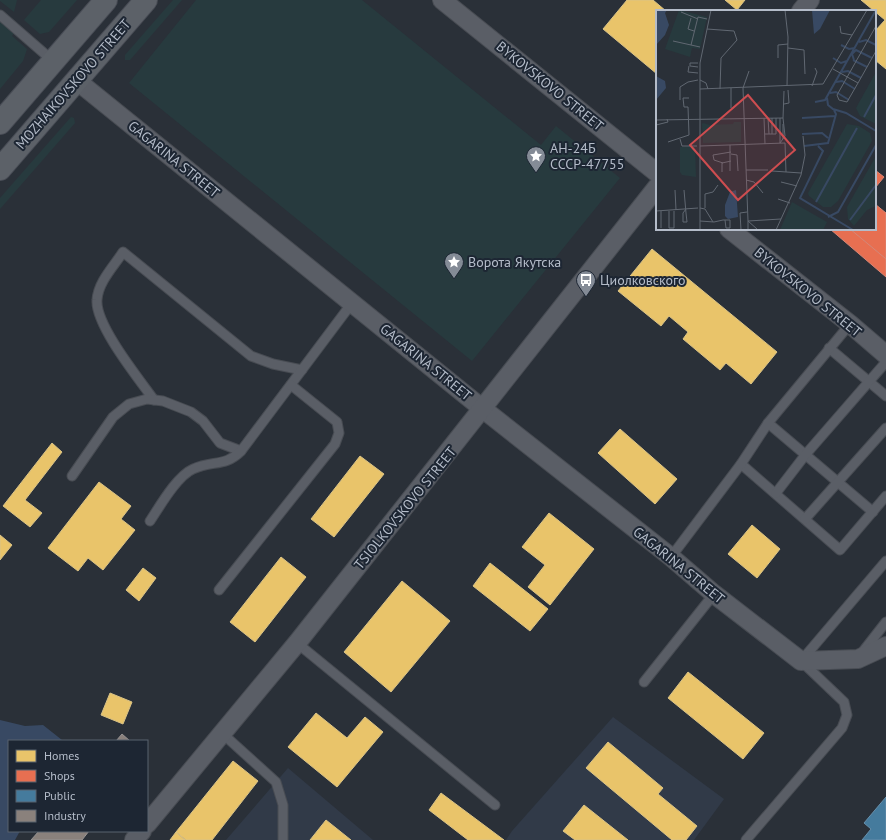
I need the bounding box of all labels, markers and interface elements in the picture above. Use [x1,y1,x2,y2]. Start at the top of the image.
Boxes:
inset map [656,10,876,230]
street label: MOZHAIKOVSKOVO STREET [12,15,135,153]
street label: BYKOVSKOVO STREET [493,37,607,135]
street label: GAGARINA STREET [125,117,224,202]
place label: АН-24Б СССР-47755 [550,139,624,173]
place icon: АН-24Б СССР-47755 [525,145,547,173]
street label: BYKOVSKOVO STREET [751,243,865,341]
place icon: Ворота Якутска [443,251,465,279]
place label: Ворота Якутска [468,253,561,271]
bus stop icon: Циолковского [575,269,597,297]
place label: Циолковского [600,271,686,289]
street label: GAGARINA STREET [377,320,476,405]
street label: TSIOLKOVSKOVO STREET [350,443,460,573]
street label: GAGARINA STREET [630,523,729,608]
legend [8,740,148,832]
text: Homes [44,748,79,763]
text: Shops [44,768,75,783]
text: Public [44,788,76,803]
text: Industry [44,808,86,823]

